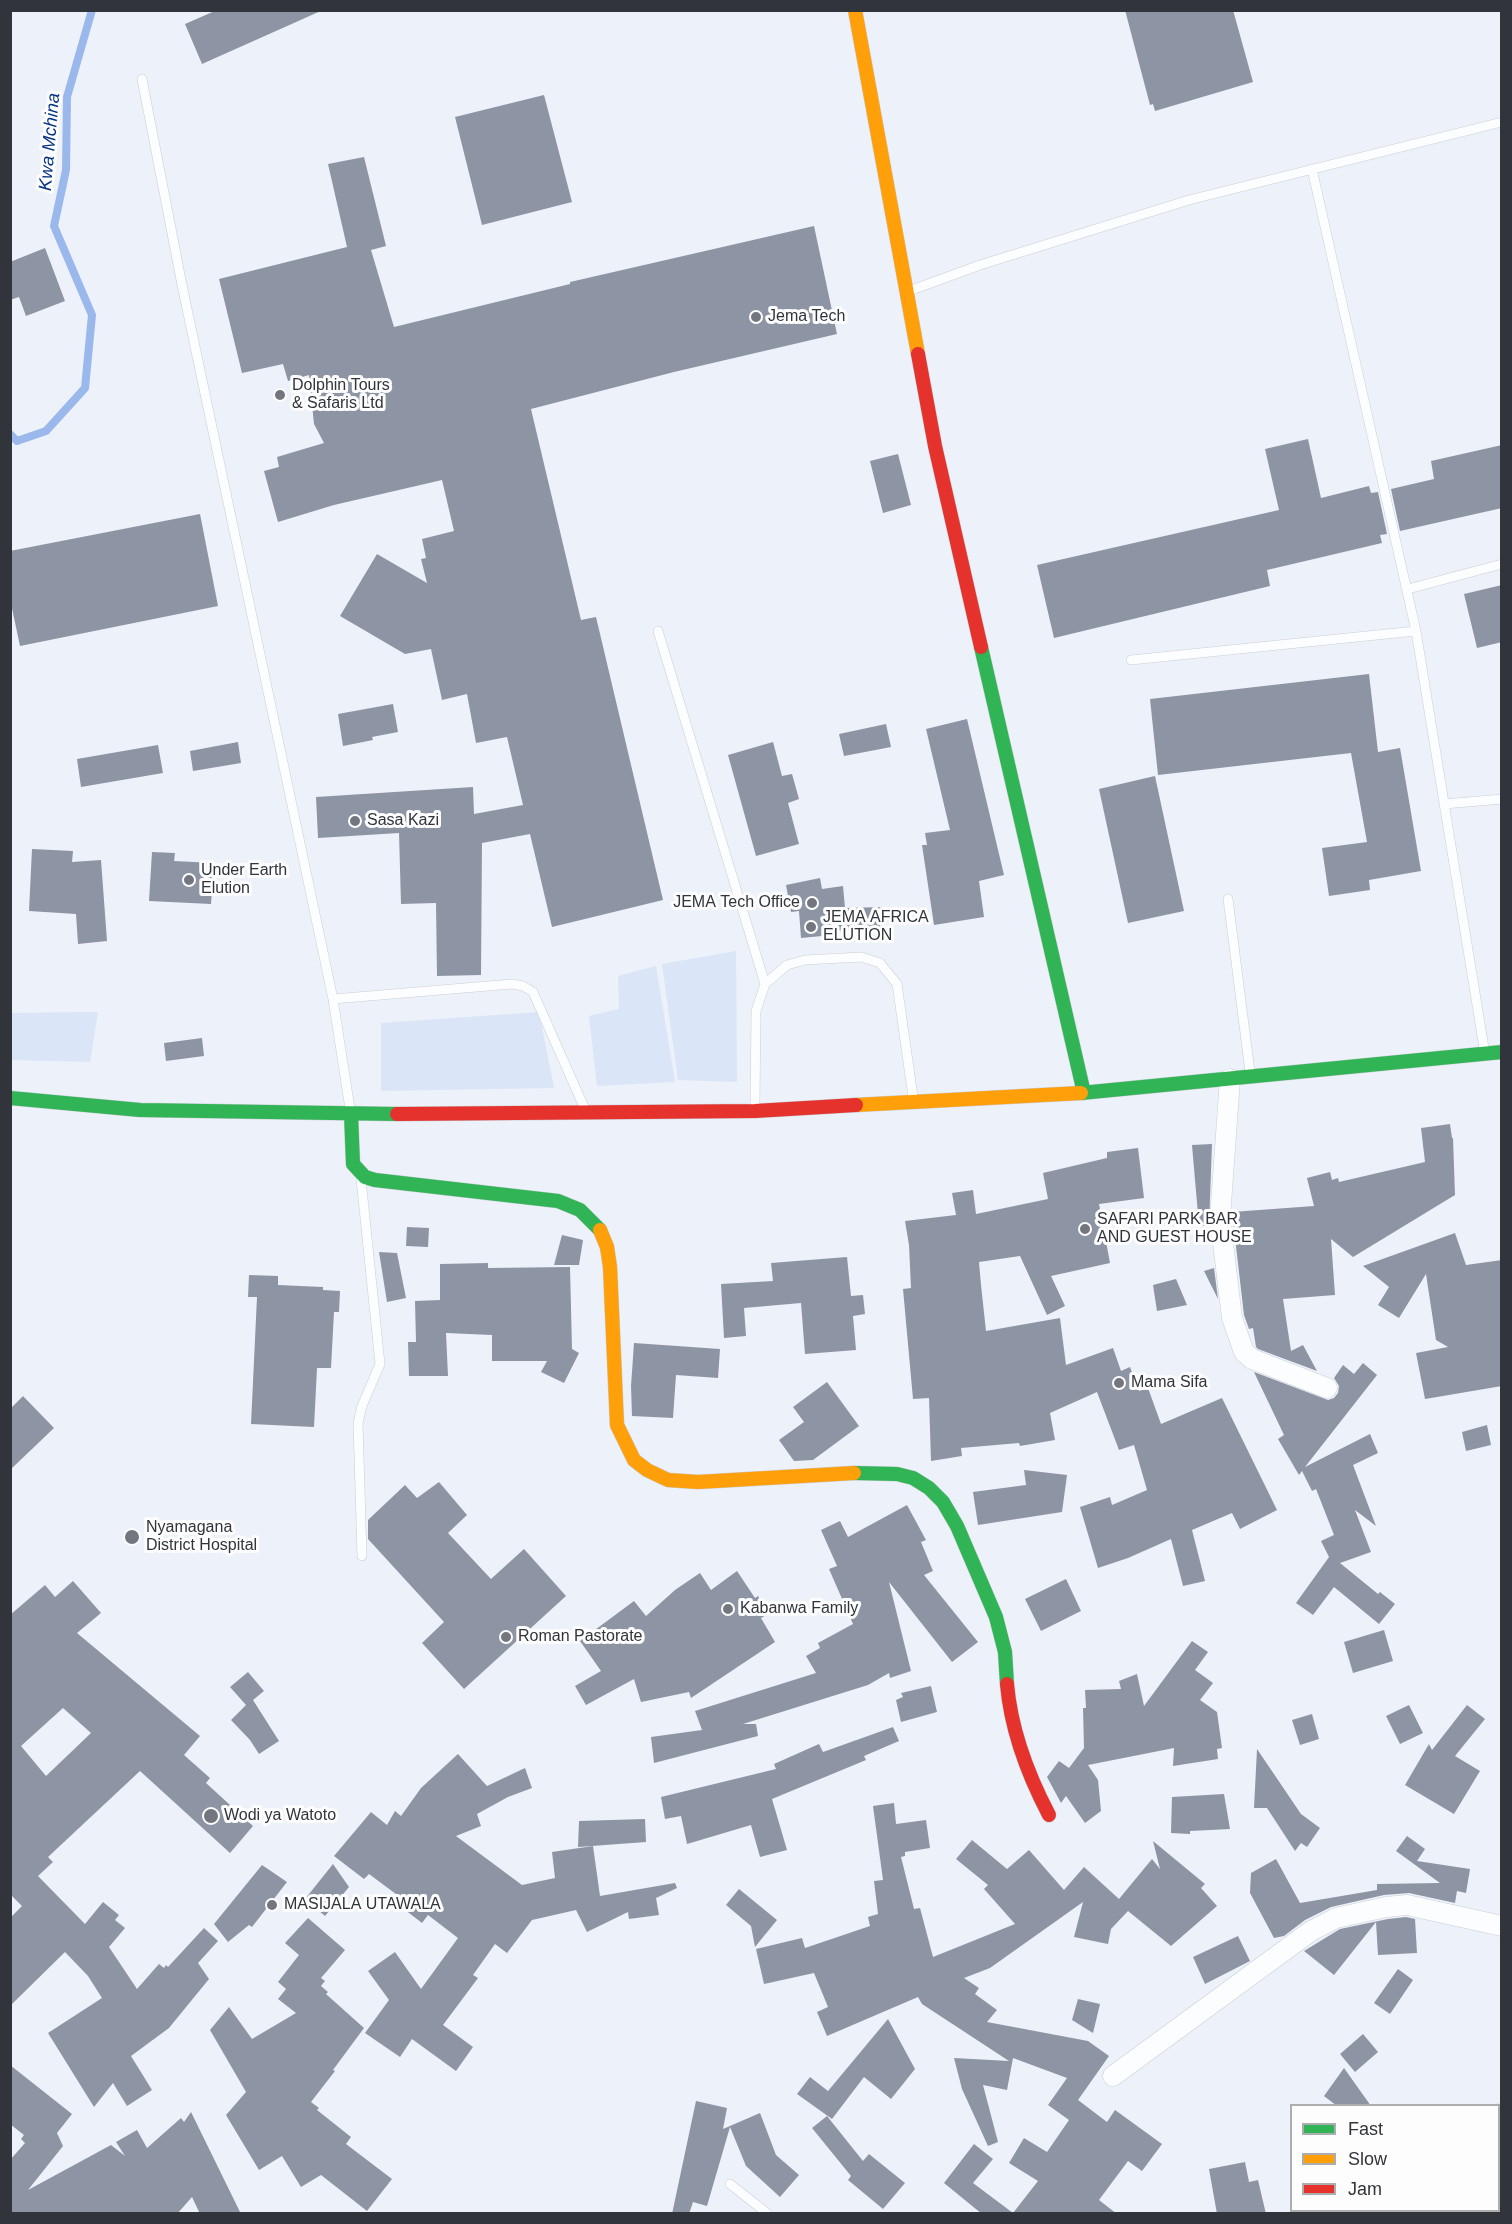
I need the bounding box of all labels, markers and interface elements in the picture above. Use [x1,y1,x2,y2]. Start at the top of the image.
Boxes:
water label: Kwa Mchina [35,92,65,192]
place label: Jema Tech [768,307,845,327]
marker: Jema Tech [749,310,763,324]
place label: Dolphin Tours & Safaris Ltd [292,376,390,414]
marker: Dolphin Tours & Safaris Ltd [273,388,287,402]
place label: Sasa Kazi [367,811,439,831]
marker: Sasa Kazi [348,814,362,828]
place label: Under Earth Elution [201,861,287,899]
marker: Under Earth Elution [182,873,196,887]
place label: JEMA Tech Office [673,893,800,913]
marker: JEMA Tech Office [805,896,819,910]
place label: JEMA AFRICA ELUTION [823,908,929,946]
marker: JEMA AFRICA ELUTION [804,920,818,934]
place label: SAFARI PARK BAR AND GUEST HOUSE [1097,1210,1252,1248]
marker: SAFARI PARK BAR AND GUEST HOUSE [1078,1222,1092,1236]
place label: Mama Sifa [1131,1373,1207,1393]
marker: Mama Sifa [1112,1376,1126,1390]
place label: Nyamagana District Hospital [146,1518,257,1556]
marker: Nyamagana District Hospital [123,1528,141,1546]
place label: Kabanwa Family [740,1599,858,1619]
marker: Kabanwa Family [721,1602,735,1616]
place label: Roman Pastorate [518,1627,643,1647]
marker: Roman Pastorate [499,1630,513,1644]
place label: Wodi ya Watoto [224,1806,336,1826]
marker: Wodi ya Watoto [202,1807,220,1825]
place label: MASIJALA UTAWALA [284,1895,441,1915]
marker: MASIJALA UTAWALA [265,1898,279,1912]
legend [1290,2104,1500,2212]
text: Fast [1348,2119,1383,2139]
text: Slow [1348,2149,1387,2169]
text: Jam [1348,2179,1382,2199]

